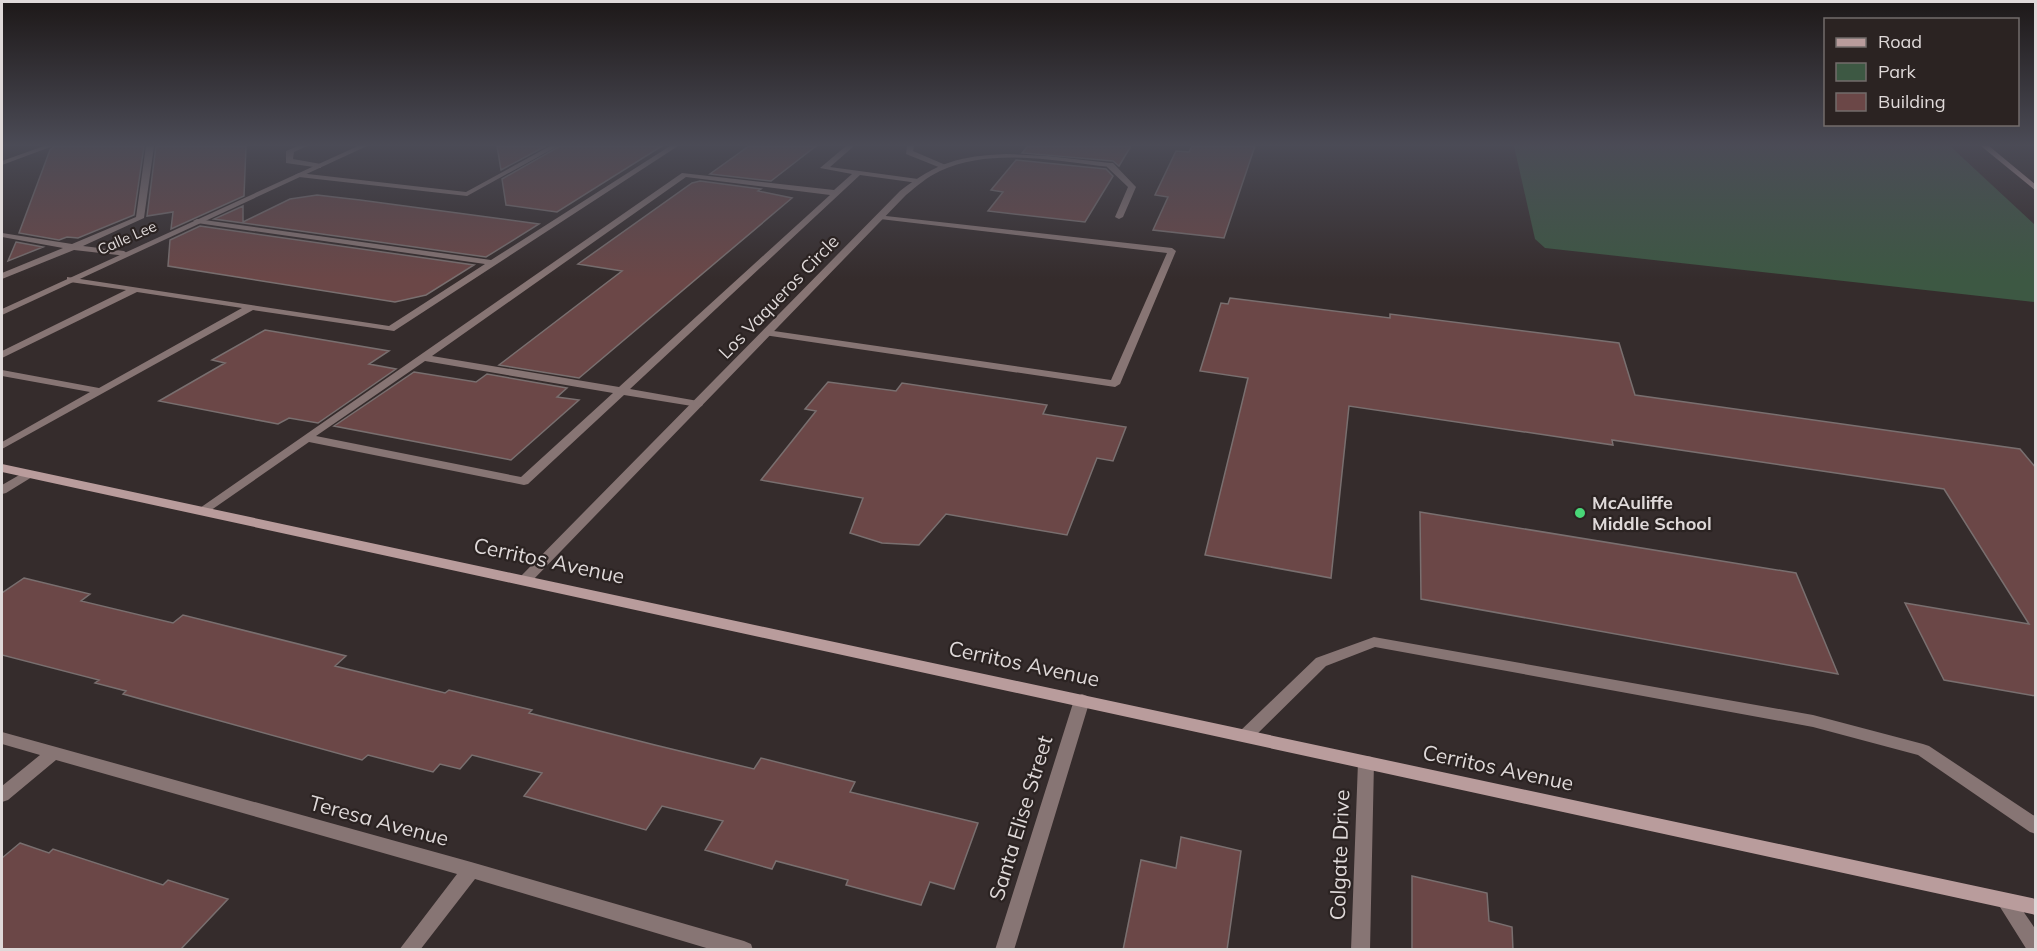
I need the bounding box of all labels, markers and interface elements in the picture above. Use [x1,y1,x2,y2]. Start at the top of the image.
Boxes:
legend [1824,18,2019,126]
text: Road [1878,30,1922,53]
text: Park [1878,60,1917,83]
text: Building [1878,90,1946,113]
street label: Calle Lee [94,216,159,259]
street label: Los Vaqueros Circle [714,230,844,363]
place label: McAuliffe Middle School [1592,491,1712,535]
marker: McAuliffe Middle School [1573,506,1587,520]
street label: Cerritos Avenue [471,531,627,589]
street label: Cerritos Avenue [946,634,1102,692]
street label: Santa Elise Street [983,732,1057,903]
street label: Cerritos Avenue [1420,738,1576,796]
street label: Teresa Avenue [307,789,452,851]
street label: Colgate Drive [1324,789,1354,921]

